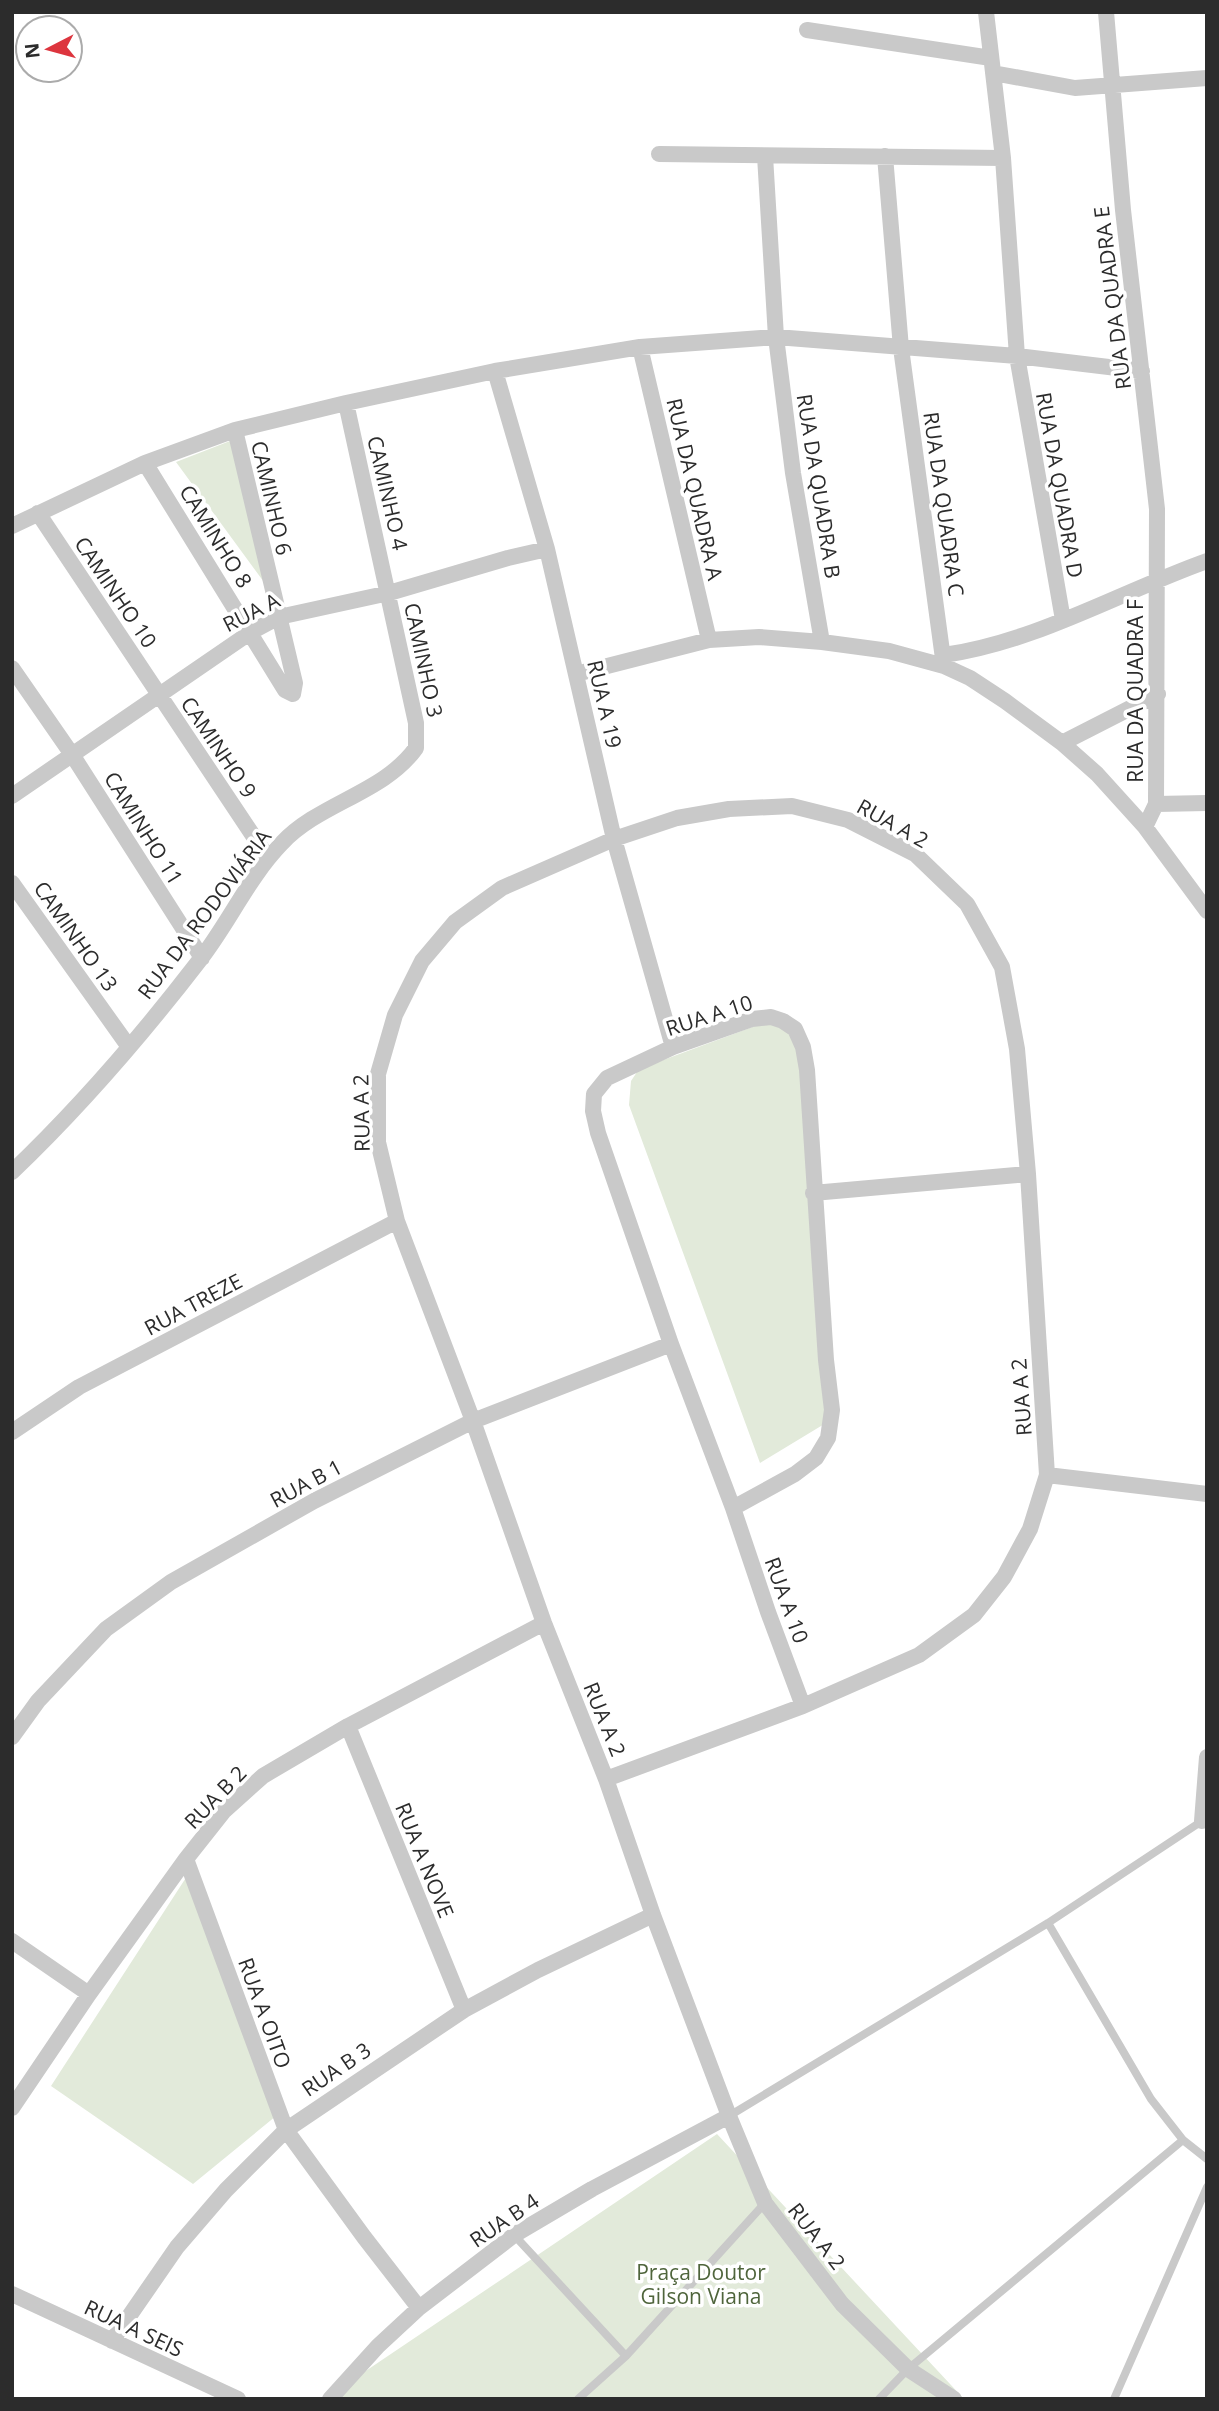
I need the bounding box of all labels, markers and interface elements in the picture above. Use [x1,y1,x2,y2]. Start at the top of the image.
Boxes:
north arrow [14,14,84,84]
text: N [18,42,46,60]
street label: RUA DA QUADRA E [1087,205,1137,391]
street label: RUA DA QUADRA D [1030,390,1090,580]
street label: RUA DA QUADRA B [791,392,847,580]
street label: RUA DA QUADRA A [660,395,730,584]
street label: RUA DA QUADRA C [917,410,971,598]
street label: CAMINHO 4 [361,433,415,553]
street label: CAMINHO 6 [245,438,299,558]
street label: CAMINHO 8 [173,479,259,593]
street label: CAMINHO 10 [69,531,163,653]
street label: RUA A [218,586,285,638]
street label: RUA DA QUADRA F [1121,599,1149,783]
street label: CAMINHO 3 [398,600,450,720]
street label: RUA A 19 [581,657,629,751]
street label: CAMINHO 9 [175,691,263,803]
street label: CAMINHO 11 [98,766,190,890]
street label: RUA A 2 [852,792,934,854]
street label: RUA DA RODOVIÁRIA [131,823,277,1005]
street label: CAMINHO 13 [28,875,124,997]
street label: RUA A 10 [662,988,756,1042]
street label: RUA A 2 [346,1074,376,1152]
street label: RUA TREZE [139,1267,247,1341]
street label: RUA A 2 [1004,1357,1038,1437]
street label: RUA B 1 [265,1452,347,1514]
street label: RUA A 10 [758,1553,816,1647]
street label: RUA A 2 [577,1678,633,1760]
street label: RUA B 2 [178,1759,252,1835]
street label: RUA A NOVE [389,1798,461,1922]
street label: RUA A OITO [232,1954,298,2072]
street label: RUA B 3 [296,2036,376,2102]
street label: RUA B 4 [464,2187,544,2253]
street label: RUA A 2 [782,2197,852,2275]
park label: Praça Doutor Gilson Viana [636,2258,766,2310]
street label: RUA A SEIS [80,2293,188,2363]

